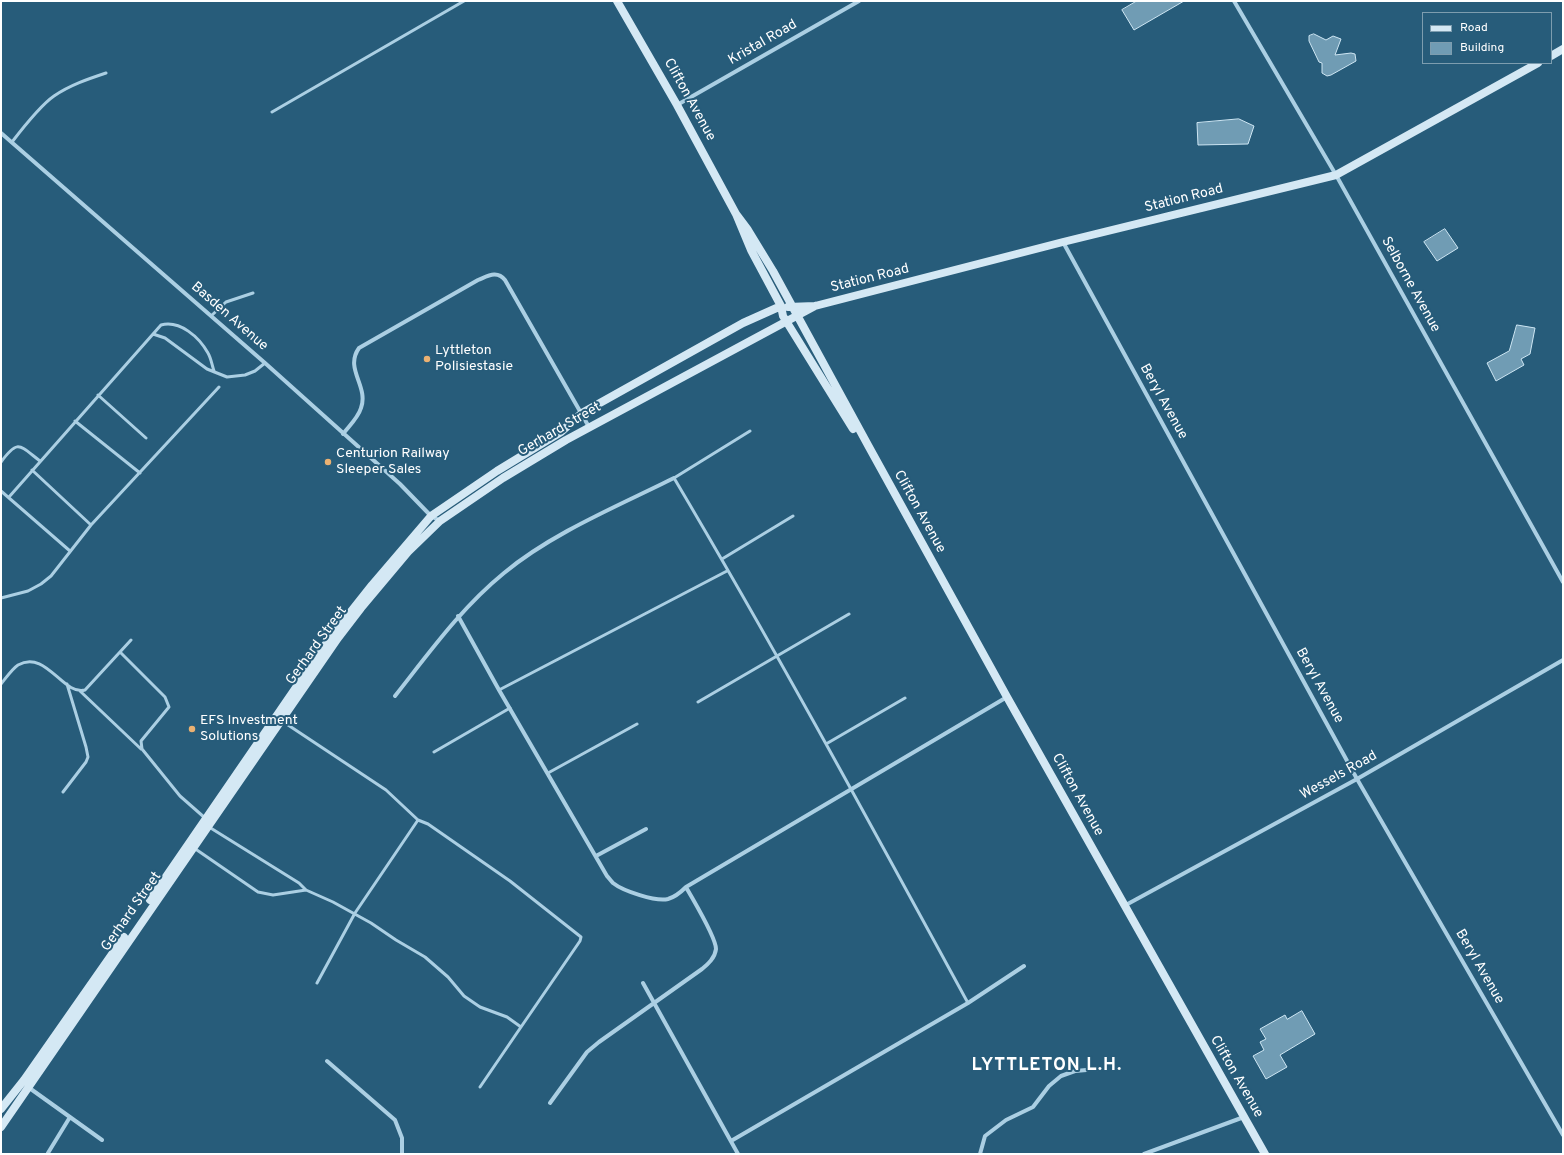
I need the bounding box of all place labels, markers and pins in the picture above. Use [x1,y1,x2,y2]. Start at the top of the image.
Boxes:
place label: Lyttleton Polisiestasie [435,343,513,376]
marker: Lyttleton Polisiestasie [422,354,432,364]
place label: Centurion Railway Sleeper Sales [336,446,450,478]
marker: Centurion Railway Sleeper Sales [323,457,333,467]
place label: EFS Investment Solutions [200,713,298,746]
marker: EFS Investment Solutions [187,724,197,734]

